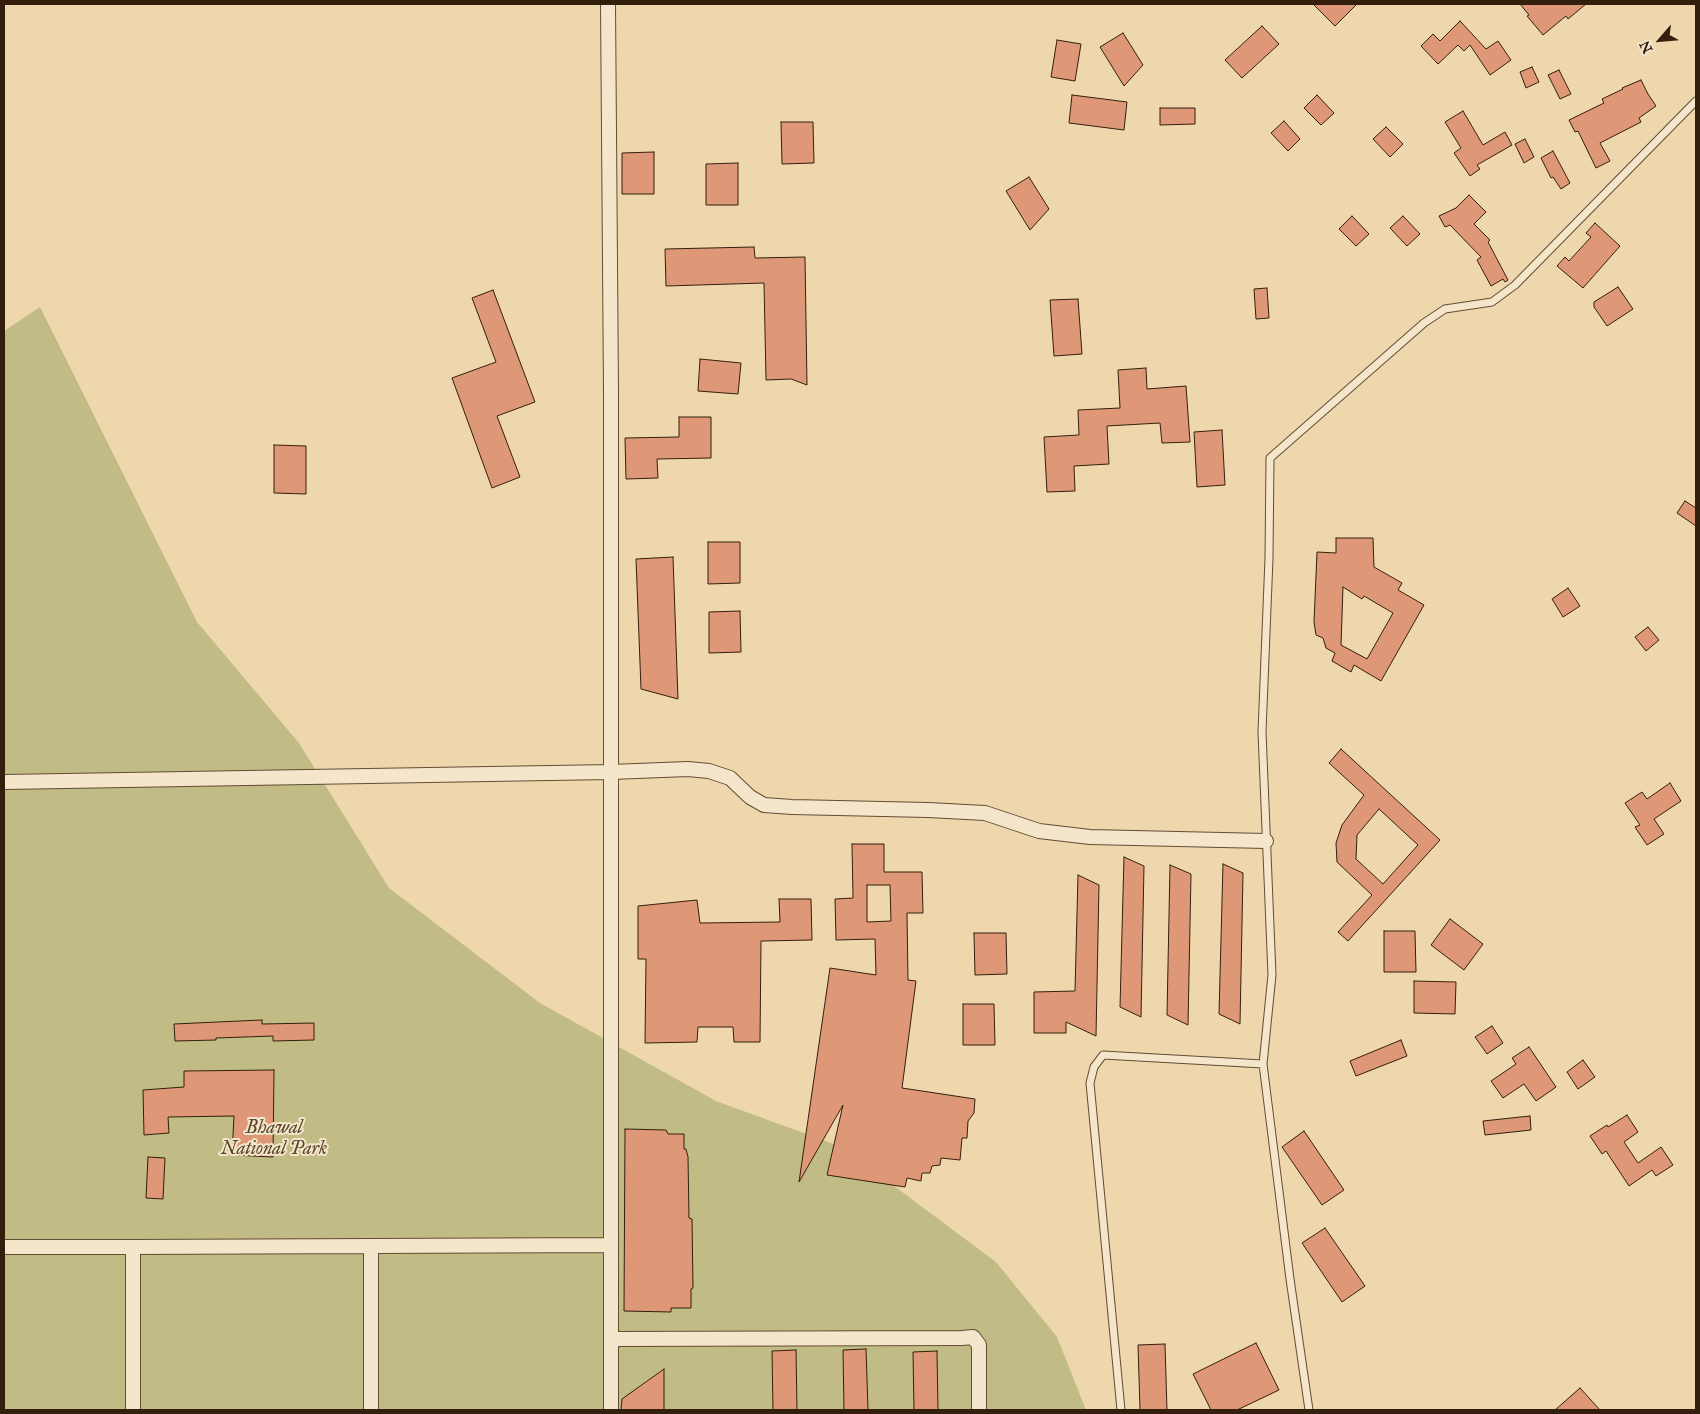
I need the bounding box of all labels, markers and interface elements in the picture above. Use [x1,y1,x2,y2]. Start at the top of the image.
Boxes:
north arrow [1635,15,1685,65]
text: N [1636,38,1656,56]
park label: Bhawal National Park [221,1118,327,1160]

